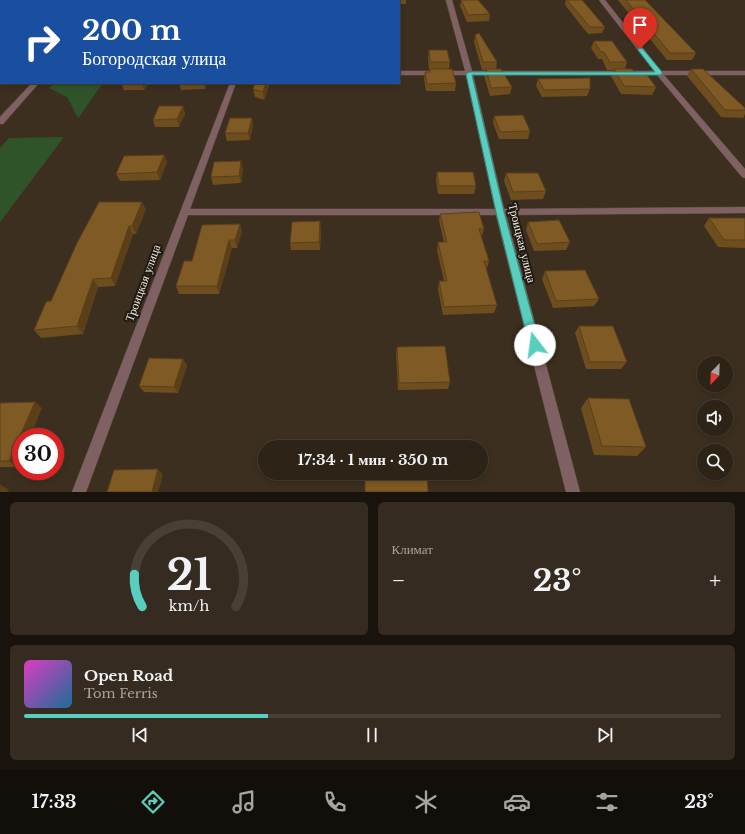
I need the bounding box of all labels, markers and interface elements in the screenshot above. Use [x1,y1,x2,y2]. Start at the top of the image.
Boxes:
pin [623,8,657,49]
text: 200 m [82,13,181,48]
icon: arrive [629,14,651,36]
icon: right [16,16,68,68]
text: Богородская улица [82,48,226,70]
street label: Троицкая улица [505,202,540,285]
street label: Троицкая улица [122,241,164,324]
position arrow [514,324,556,366]
north arrow [697,356,733,392]
map controls [697,356,733,480]
button: sound [697,400,733,436]
speed limit sign: 30 [12,428,64,480]
button: search [697,444,733,480]
text: 17:34 · 1 мин · 350 m [298,450,448,469]
text: Климат [392,541,433,558]
text: 21 [166,549,211,600]
text: 23° [533,562,582,599]
text: − [392,567,405,594]
text: + [709,567,721,594]
text: km/h [168,596,209,614]
text: Open Road [84,666,173,685]
text: Tom Ferris [84,685,158,702]
icon: previous [129,724,151,746]
icon: pause [361,724,383,746]
icon: next [594,724,616,746]
icon: directions [139,788,167,816]
icon: music [230,788,258,816]
icon: phone [321,788,349,816]
icon: climate [412,788,440,816]
icon: car [503,788,531,816]
icon: filters [593,788,621,816]
text: 17:33 [31,791,77,813]
text: 23° [684,791,713,813]

